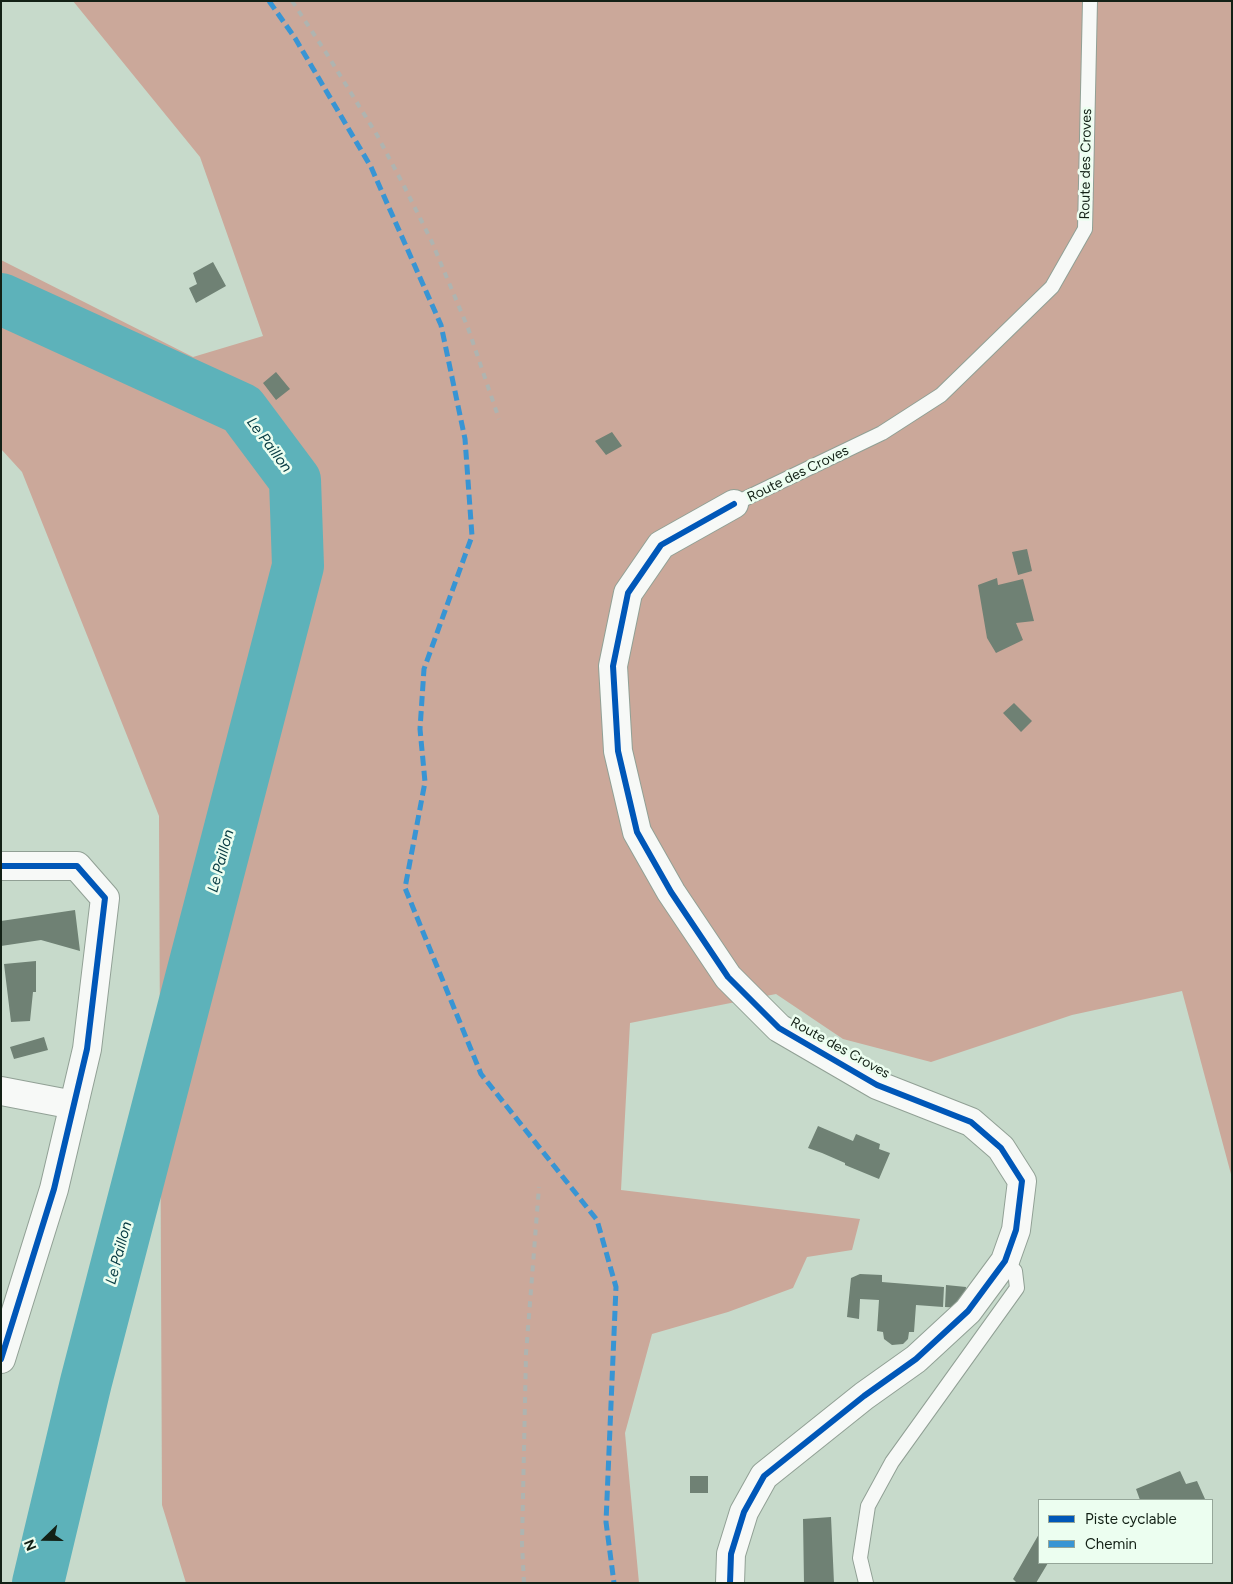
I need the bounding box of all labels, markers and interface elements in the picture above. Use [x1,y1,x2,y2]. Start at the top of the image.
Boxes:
street label: Route des Croves [1077,108,1095,220]
water label: Le Paillon [242,414,296,476]
street label: Route des Croves [744,442,852,506]
water label: Le Paillon [204,828,238,894]
street label: Route des Croves [787,1014,893,1082]
water label: Le Paillon [102,1220,136,1286]
legend [1038,1499,1213,1564]
text: Piste cyclable [1085,1510,1177,1528]
north arrow [20,1514,70,1564]
text: Chemin [1085,1535,1137,1553]
text: N [21,1537,41,1553]

